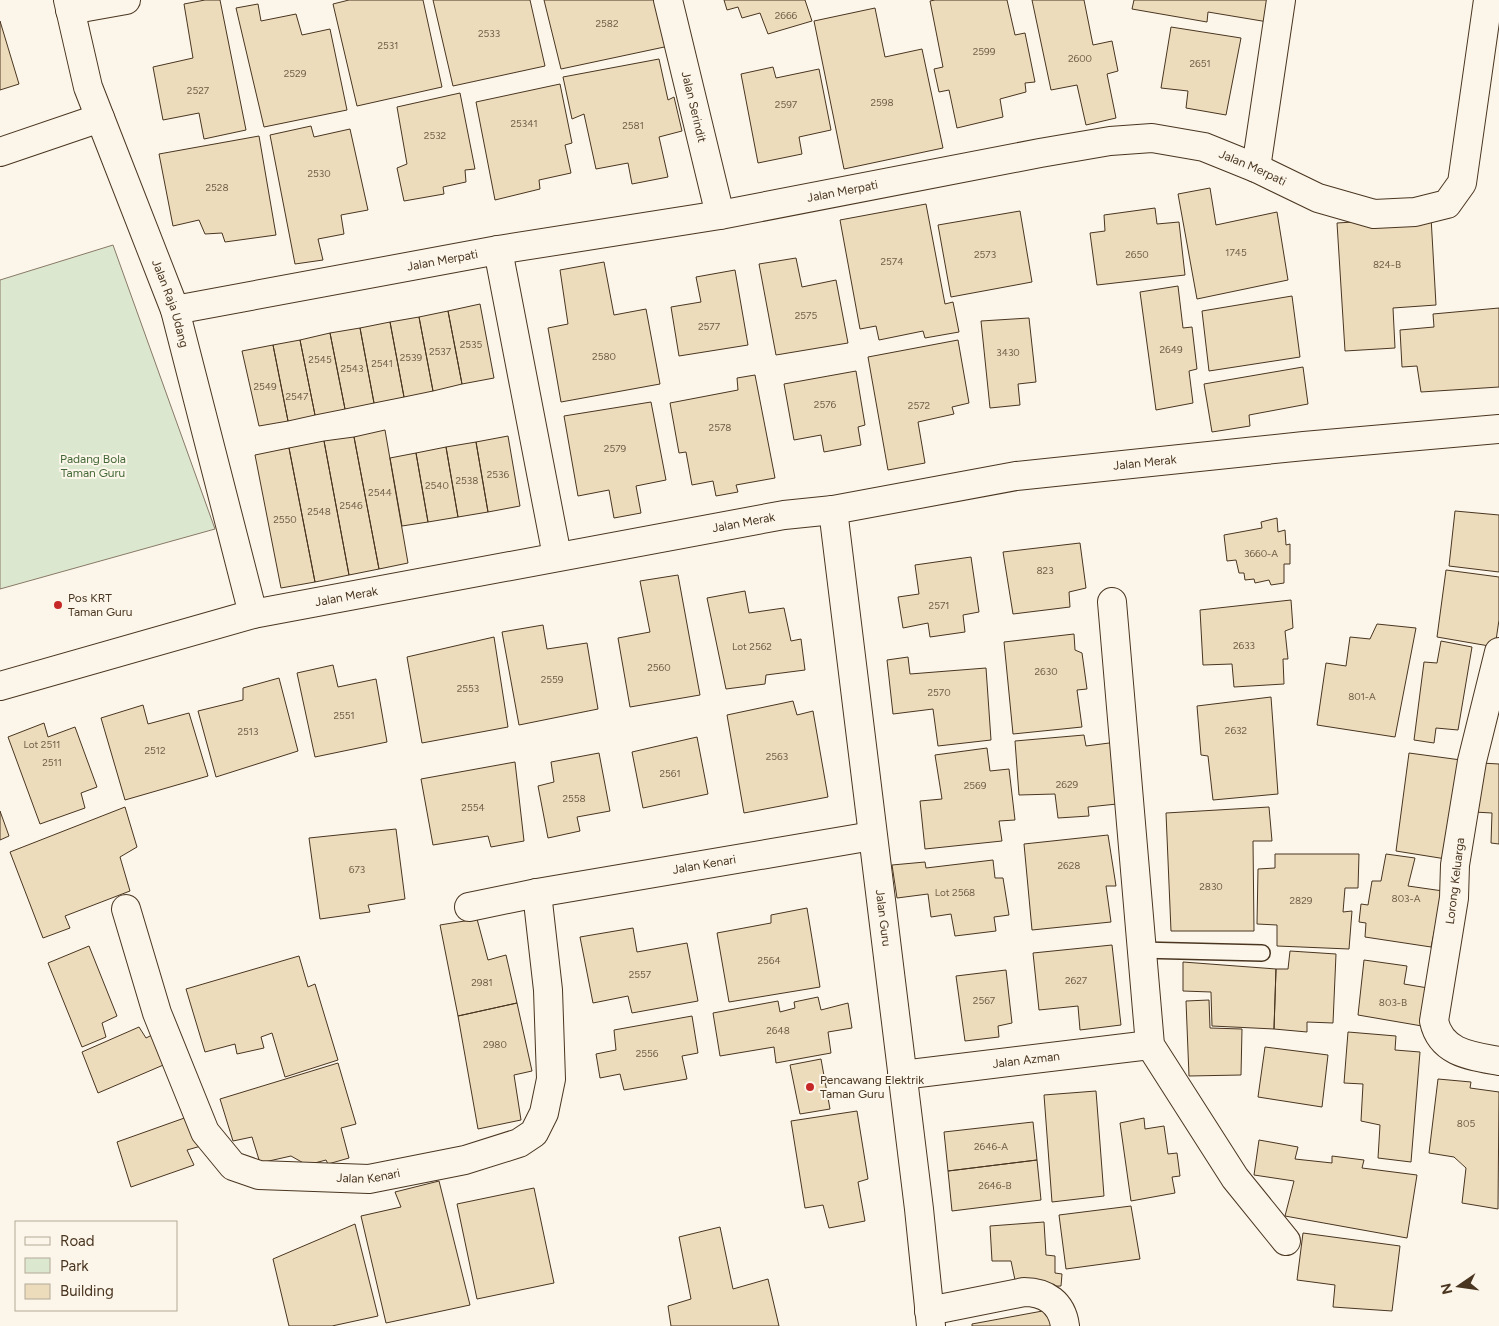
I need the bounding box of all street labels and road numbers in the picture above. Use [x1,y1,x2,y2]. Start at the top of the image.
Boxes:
street label: Jalan Serindit [679,70,709,144]
street label: Jalan Merpati [1217,147,1289,189]
street label: Jalan Merpati [806,178,879,205]
street label: Jalan Merpati [406,247,479,274]
street label: Jalan Raja Udang [149,257,191,349]
street label: Jalan Merak [1112,452,1177,473]
street label: Jalan Merak [711,510,776,535]
street label: Jalan Merak [314,584,379,609]
street label: Lorong Keluarga [1443,837,1467,925]
street label: Jalan Kenari [671,852,737,877]
street label: Jalan Guru [873,889,894,947]
street label: Jalan Azman [992,1049,1061,1071]
street label: Jalan Kenari [336,1166,401,1186]

